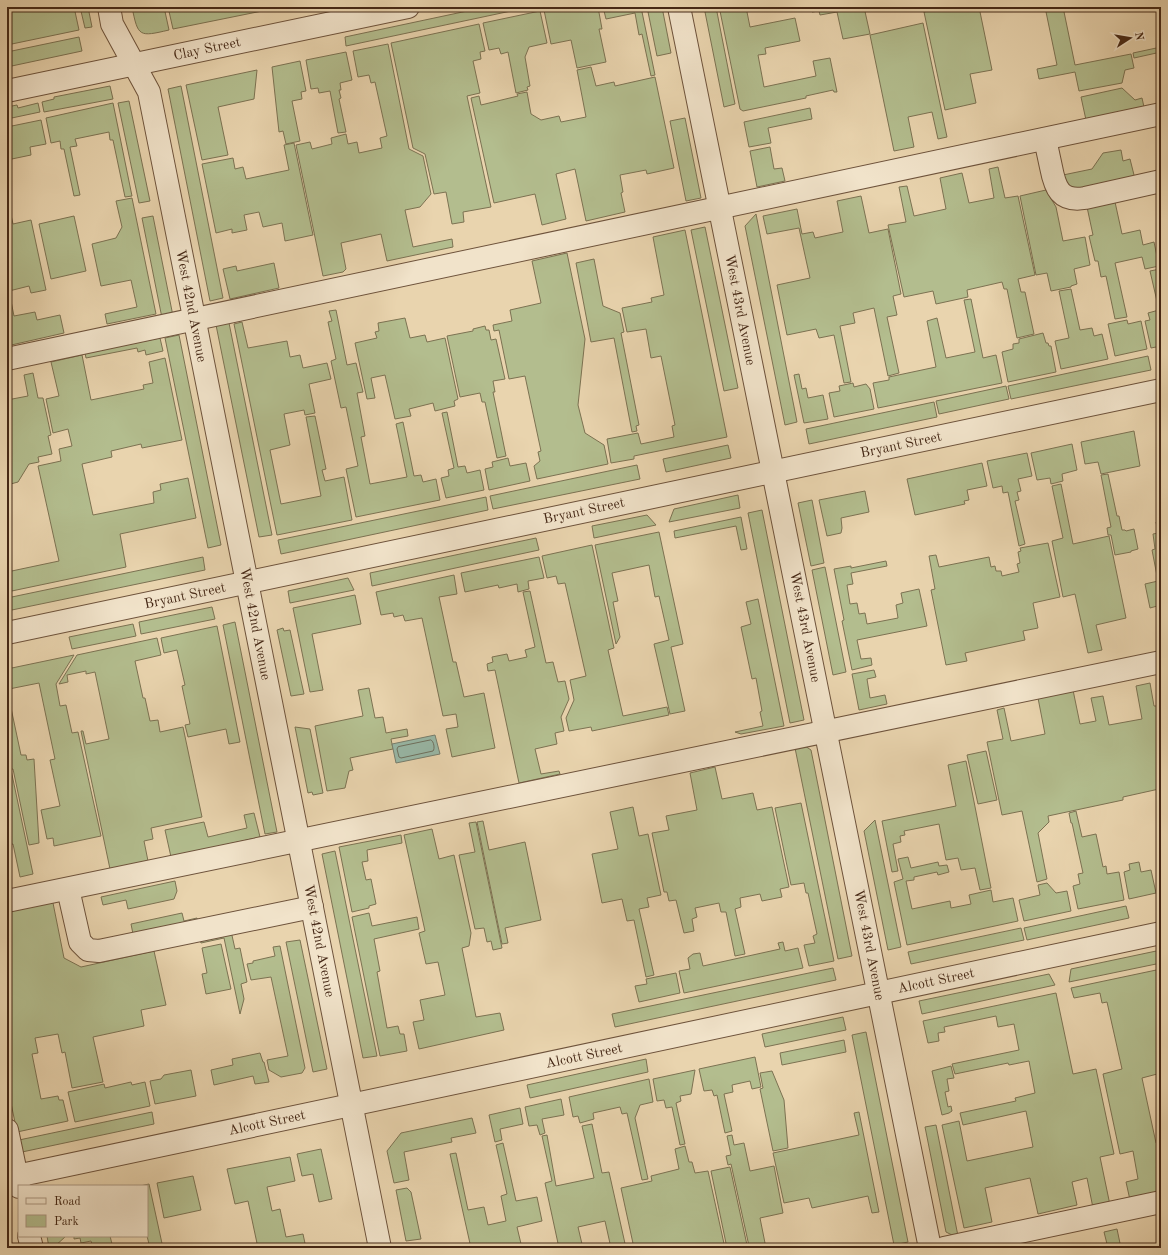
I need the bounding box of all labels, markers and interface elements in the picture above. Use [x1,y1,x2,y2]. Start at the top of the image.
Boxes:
north arrow [1110,18,1150,58]
text: N [1132,31,1145,42]
street label: Clay Street [172,35,242,63]
street label: West 42nd Avenue [173,248,209,364]
street label: West 43rd Avenue [722,253,758,367]
street label: Bryant Street [859,430,943,460]
street label: Bryant Street [542,496,626,526]
street label: West 42nd Avenue [237,566,273,682]
street label: West 43rd Avenue [787,570,823,684]
street label: Bryant Street [143,581,227,611]
street label: West 42nd Avenue [301,883,337,999]
street label: West 43rd Avenue [851,888,887,1002]
street label: Alcott Street [896,966,976,996]
street label: Alcott Street [544,1041,624,1071]
street label: Alcott Street [227,1108,307,1138]
legend [18,1185,148,1237]
text: Road [54,1196,81,1208]
text: Park [54,1216,79,1228]

